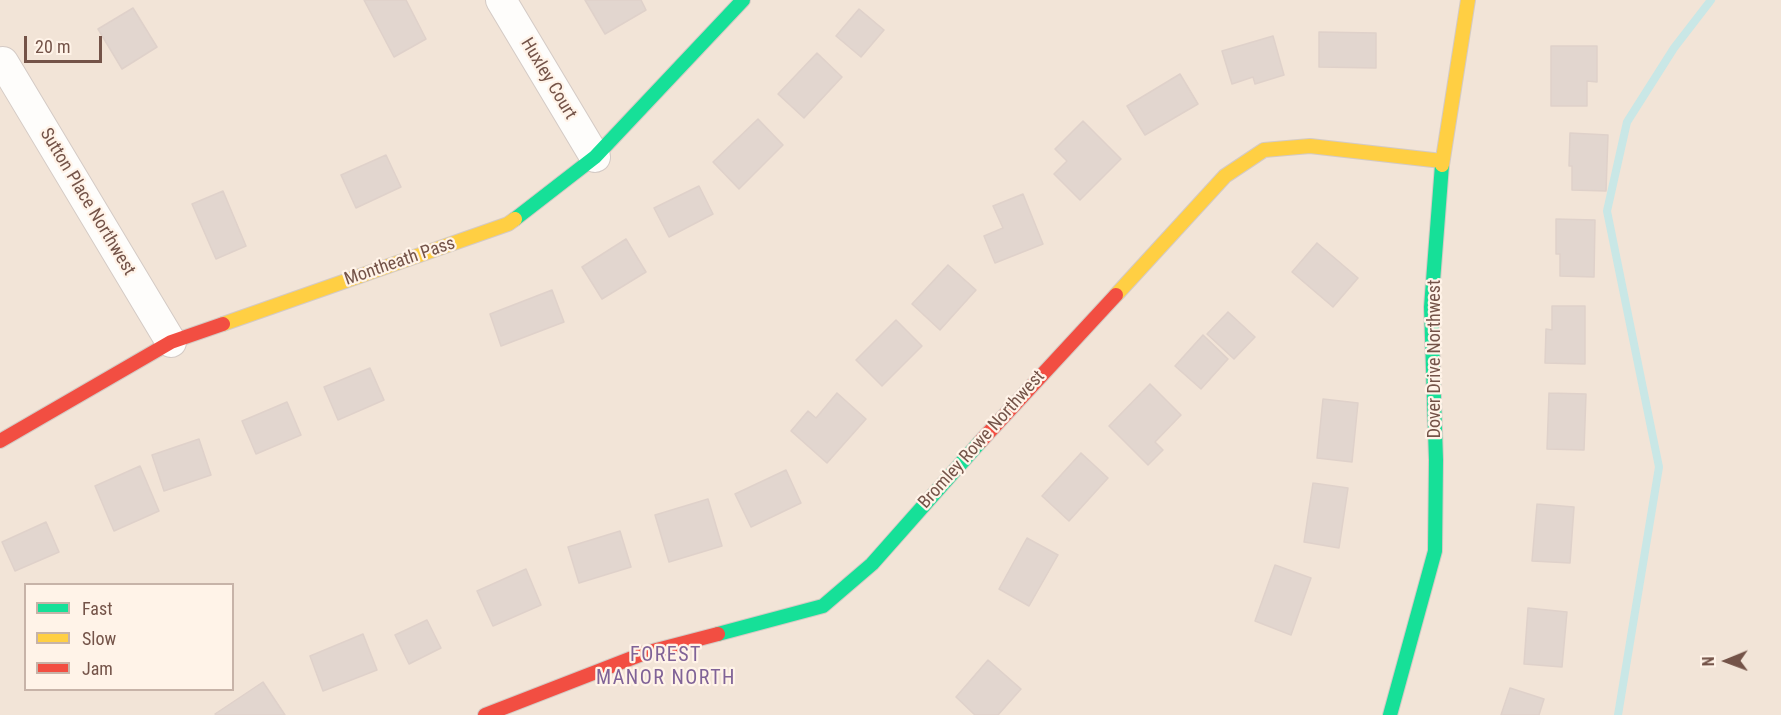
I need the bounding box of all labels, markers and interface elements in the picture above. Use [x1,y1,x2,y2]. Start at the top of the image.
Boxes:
scale bar [27,24,105,62]
street label: Huxley Court [515,34,581,124]
text: 20 m [35,36,70,57]
street label: Sutton Place Northwest [35,125,139,279]
street label: Montheath Pass [342,233,458,291]
street label: Dover Drive Northwest [1424,280,1446,438]
street label: Bromley Rowe Northwest [914,366,1050,514]
legend [24,583,234,691]
text: Fast [82,598,113,619]
text: Slow [82,628,116,649]
north arrow [1697,631,1757,691]
district label: FOREST MANOR NORTH [596,644,736,691]
text: N [1699,656,1718,666]
text: Jam [82,658,113,679]

